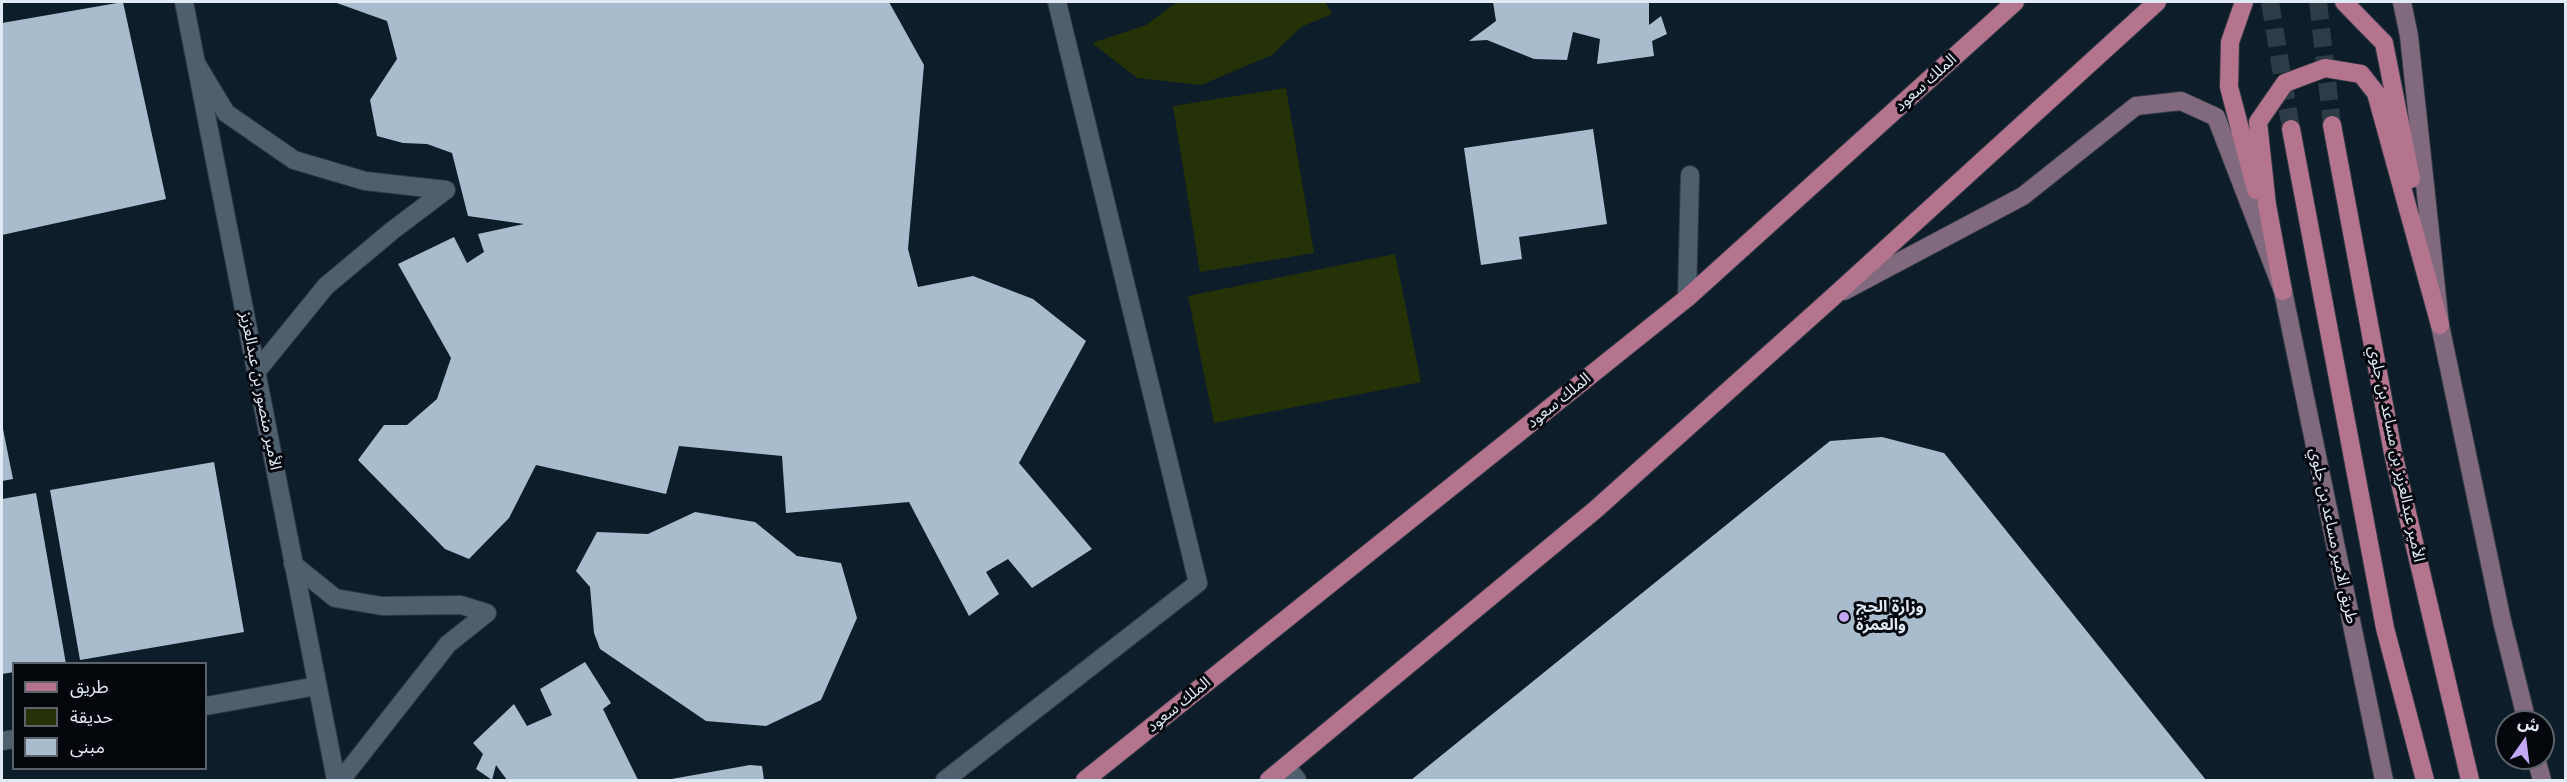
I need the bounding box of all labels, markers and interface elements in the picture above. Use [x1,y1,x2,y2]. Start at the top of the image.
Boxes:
street label: الملك سعود [1891,50,1961,116]
street label: الأمير منصور بن عبدالعزيز [235,310,285,472]
street label: الأمير عبدالعزيز بن مساعد بن جلوي [2364,344,2428,564]
street label: الملك سعود [1523,369,1595,433]
street label: طريق الامير مساعد بن جلوي [2305,446,2361,626]
place label: وزارة الحج والعمرة [1856,598,1924,636]
marker: وزارة الحج والعمرة [1837,610,1851,624]
legend [12,662,207,770]
street label: الملك سعود [1143,673,1215,737]
text: طريق [70,677,109,697]
text: حديقة [70,707,113,727]
north arrow [2495,710,2555,770]
text: ش [2516,713,2542,735]
text: مبنى [70,737,105,757]

